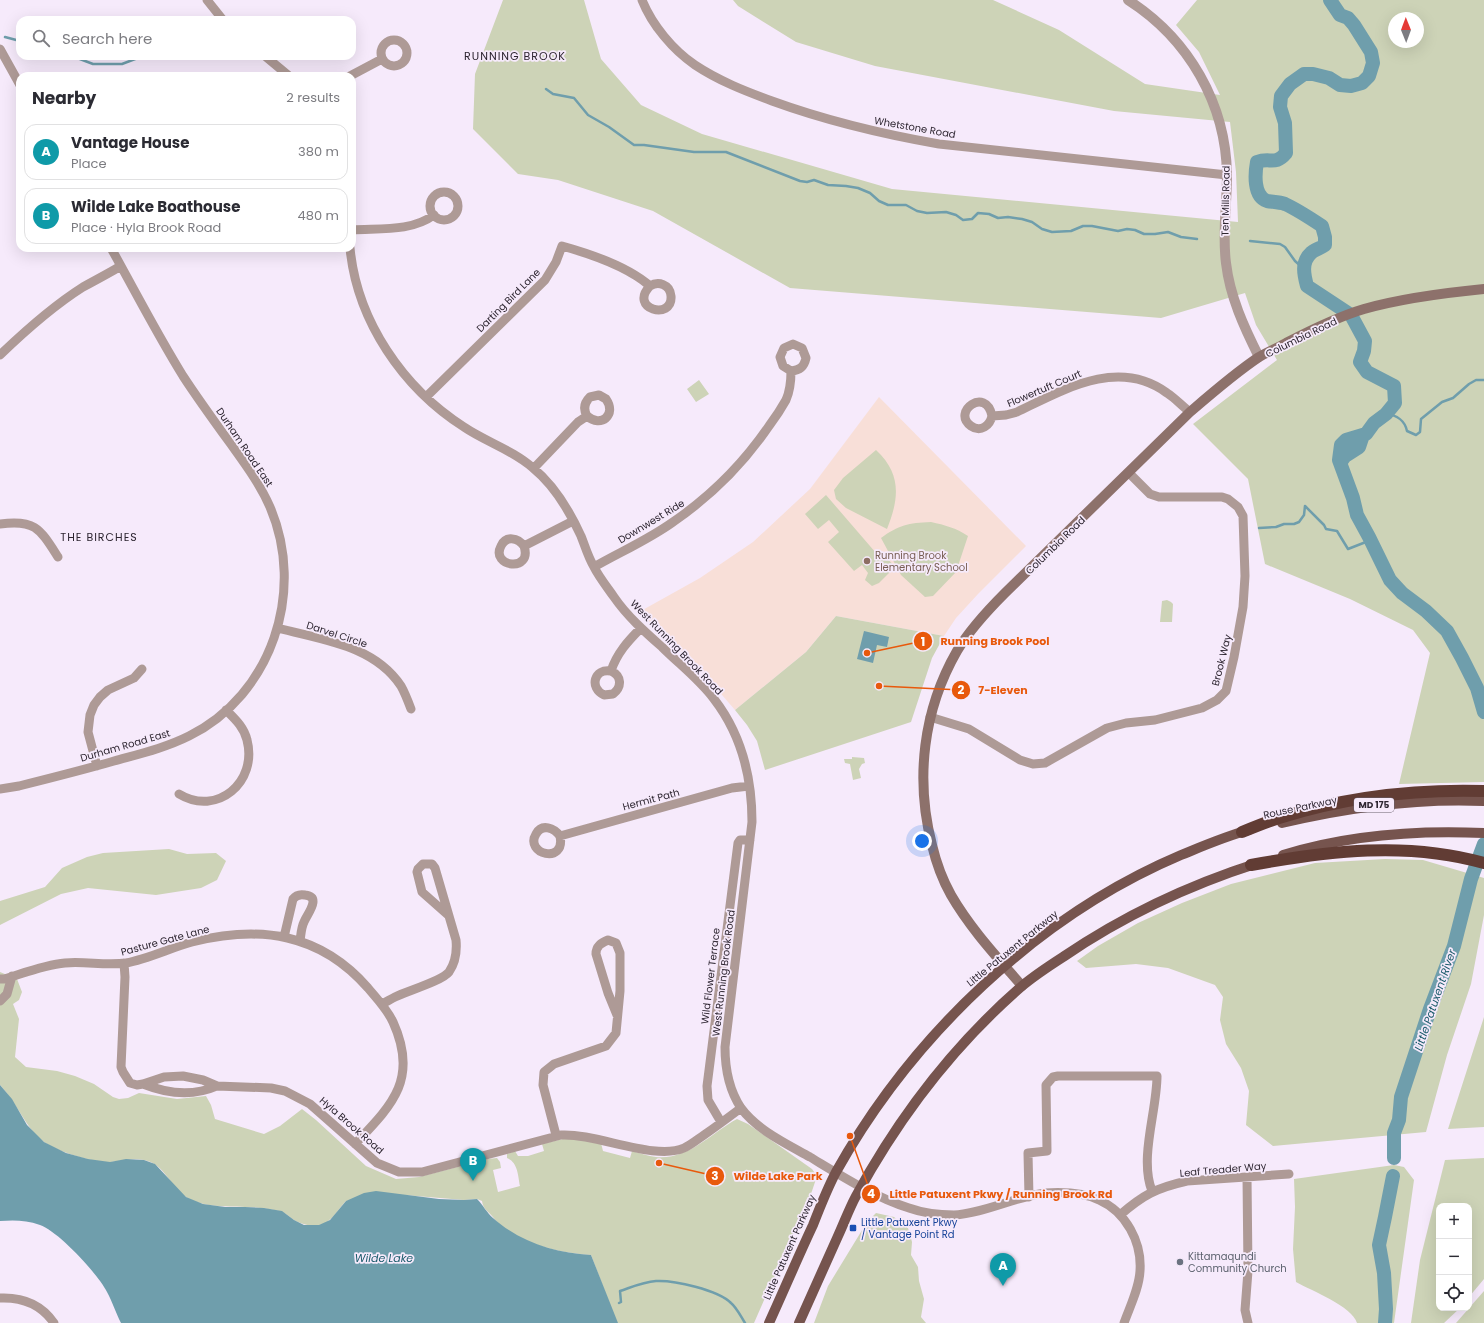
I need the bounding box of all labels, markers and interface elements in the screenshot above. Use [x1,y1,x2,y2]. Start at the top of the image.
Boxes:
north arrow [1388,12,1424,48]
search box [16,16,356,60]
icon: search [30,27,52,49]
text: Search here [62,28,152,49]
district label: RUNNING BROOK [464,48,566,64]
text: Nearby [32,86,96,110]
text: 2 results [286,88,340,107]
street label: Whetstone Road [873,113,957,142]
text: Vantage House [71,132,189,153]
text: A [41,142,51,161]
text: 380 m [298,142,339,161]
text: Place [71,154,106,173]
street label: Ten Mills Road [1217,166,1234,236]
text: Wilde Lake Boathouse [71,196,240,217]
text: B [42,206,50,225]
text: 480 m [298,206,339,225]
text: Place · Hyla Brook Road [71,218,221,237]
street label: Darting Bird Lane [473,265,544,336]
street label: Columbia Road [1263,314,1340,361]
street label: Flowertuft Court [1005,366,1084,411]
street label: Durham Road East [212,405,277,490]
street label: Downwest Ride [615,496,687,547]
street label: Columbia Road [1022,513,1089,578]
district label: THE BIRCHES [60,529,138,545]
place label: Running Brook Elementary School [875,548,968,575]
marker: Running Brook Elementary School [862,556,872,566]
street label: West Running Brook Road [627,596,726,698]
street label: Darvel Circle [305,618,369,651]
callout: Running Brook Pool [913,630,1058,653]
street label: Brook Way [1208,632,1235,687]
text: 1 [921,633,925,650]
text: Running Brook Pool [940,633,1050,649]
callout: 7-Eleven [951,678,1036,701]
text: 2 [958,681,965,698]
text: 7-Eleven [978,682,1028,698]
street label: Durham Road East [78,725,172,765]
street label: Hermit Path [621,785,681,814]
street label: Rouse Parkway [1262,792,1339,823]
road number: MD 175 [1354,798,1394,812]
your location [912,831,932,851]
street label: Little Patuxent Parkway [963,907,1062,990]
street label: West Running Brook Road [708,909,739,1037]
street label: Pasture Gate Lane [119,921,211,960]
street label: Wild Flower Terrace [697,927,724,1025]
water label: Little Patuxent River [1410,946,1460,1053]
street label: Hyla Brook Road [316,1093,387,1158]
pin: B [460,1148,486,1181]
street label: Leaf Treader Way [1179,1158,1267,1181]
callout: Wilde Lake Park [705,1165,830,1188]
text: 3 [711,1167,719,1184]
text: Wilde Lake Park [733,1168,823,1184]
callout: Little Patuxent Pkwy / Running Brook Rd [861,1182,1120,1205]
text: 4 [867,1185,875,1202]
text: Little Patuxent Pkwy / Running Brook Rd [890,1186,1112,1202]
street label: Little Patuxent Parkway [759,1192,820,1302]
map controls [1436,1203,1472,1311]
button: + [1436,1203,1472,1239]
place label: Little Patuxent Pkwy / Vantage Point Rd [861,1215,958,1242]
marker: Little Patuxent Pkwy / Vantage Point Rd [848,1223,858,1233]
button: − [1436,1239,1472,1275]
place label: Kittamaqundi Community Church [1188,1249,1287,1276]
water label: Wilde Lake [355,1250,413,1266]
pin: A [990,1253,1016,1286]
marker: Kittamaqundi Community Church [1175,1257,1185,1267]
button: locate [1436,1275,1472,1311]

